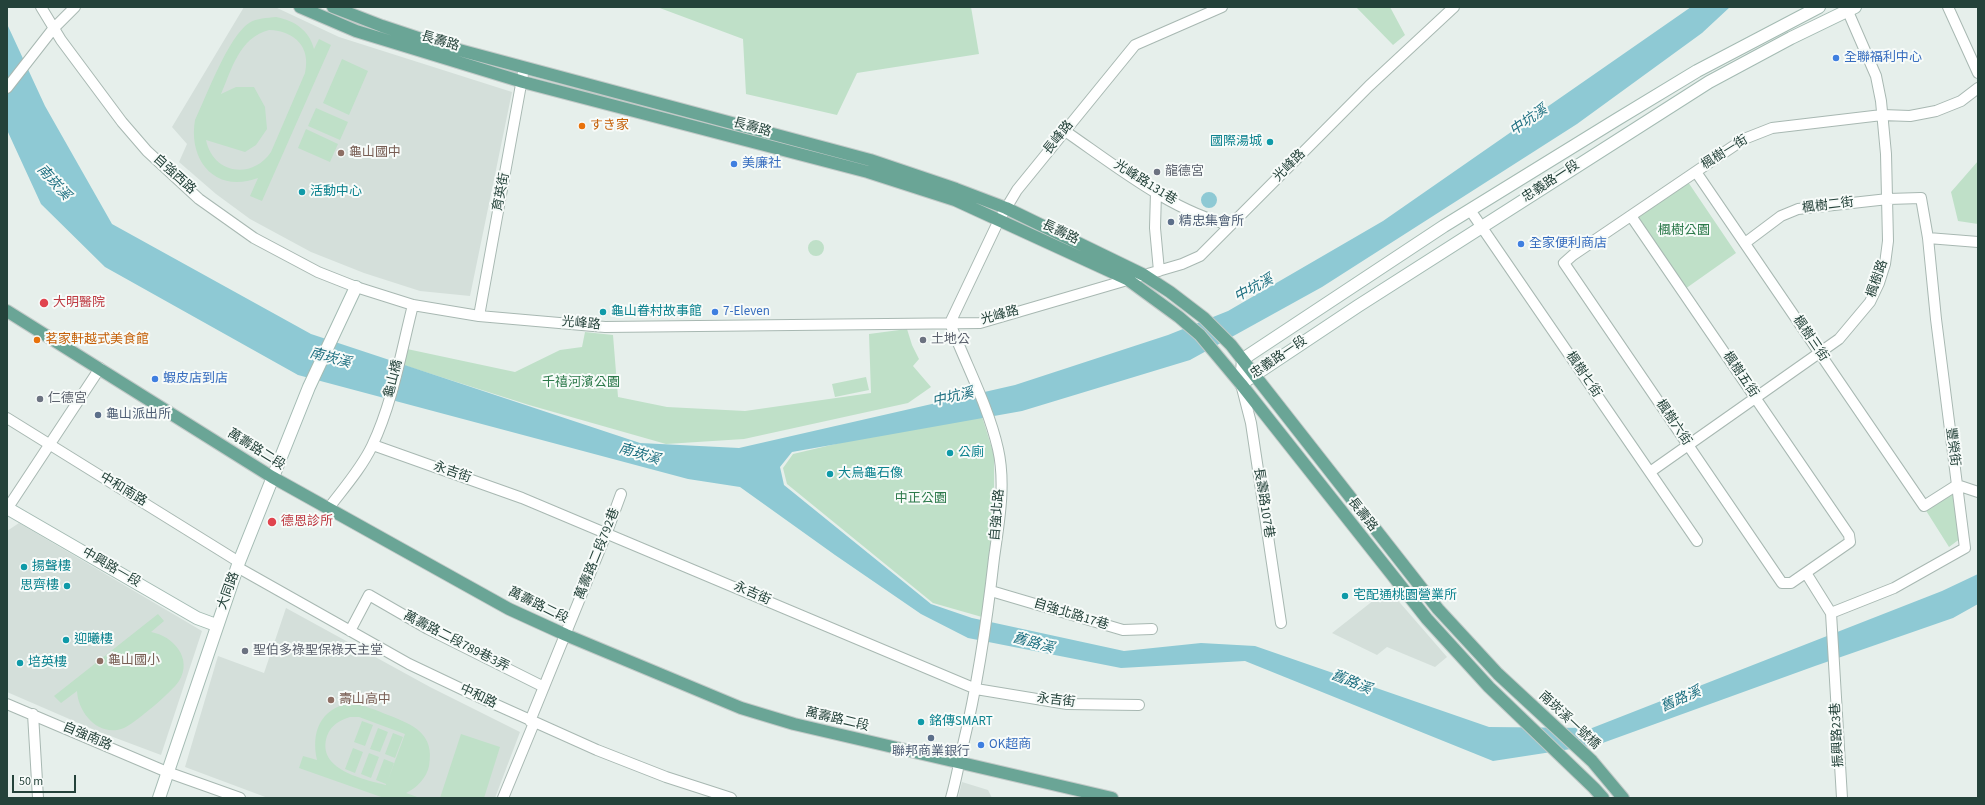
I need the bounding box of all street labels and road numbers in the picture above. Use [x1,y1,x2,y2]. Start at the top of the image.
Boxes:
street label: 長壽路 [419,29,461,55]
street label: 長壽路 [731,115,773,141]
street label: 長峰路 [1041,118,1077,158]
street label: 楓樹一街 [1699,133,1751,173]
street label: 光峰路 [1271,147,1309,185]
street label: 自強西路 [149,152,199,198]
street label: 光峰路131巷 [1111,157,1179,209]
street label: 忠義路一段 [1519,158,1583,206]
street label: 育英街 [491,171,513,213]
street label: 楓樹二街 [1801,195,1855,217]
street label: 長壽路 [1039,218,1081,248]
street label: 楓樹路 [1864,258,1892,300]
street label: 光峰路 [979,303,1021,329]
street label: 楓樹三街 [1789,313,1831,365]
street label: 光峰路 [561,315,601,333]
street label: 忠義路一段 [1248,333,1310,383]
street label: 楓樹七街 [1562,349,1604,401]
street label: 楓樹五街 [1719,349,1761,401]
street label: 龜山橋 [382,358,406,400]
street label: 楓樹六街 [1652,397,1694,449]
street label: 萬壽路二段 [224,426,288,474]
street label: 豐榮街 [1942,427,1962,467]
street label: 永吉街 [431,459,473,487]
street label: 長壽路107巷 [1250,467,1276,539]
street label: 中和南路 [97,470,149,510]
street label: 自強北路 [988,488,1008,542]
street label: 長壽路 [1344,495,1380,535]
street label: 萬壽路二段792巷 [573,506,623,602]
street label: 中興路一段 [79,545,143,591]
street label: 大同路 [215,570,243,612]
street label: 永吉街 [731,579,773,609]
street label: 萬壽路二段 [505,585,571,627]
street label: 自強北路17巷 [1031,596,1111,634]
street label: 萬壽路二段789巷3弄 [400,609,512,675]
street label: 中和路 [457,682,499,712]
street label: 南崁溪一號橋 [1535,689,1603,753]
street label: 永吉街 [1036,691,1076,711]
street label: 振興路23巷 [1829,702,1847,768]
street label: 萬壽路二段 [804,705,870,735]
street label: 自強南路 [60,720,114,754]

